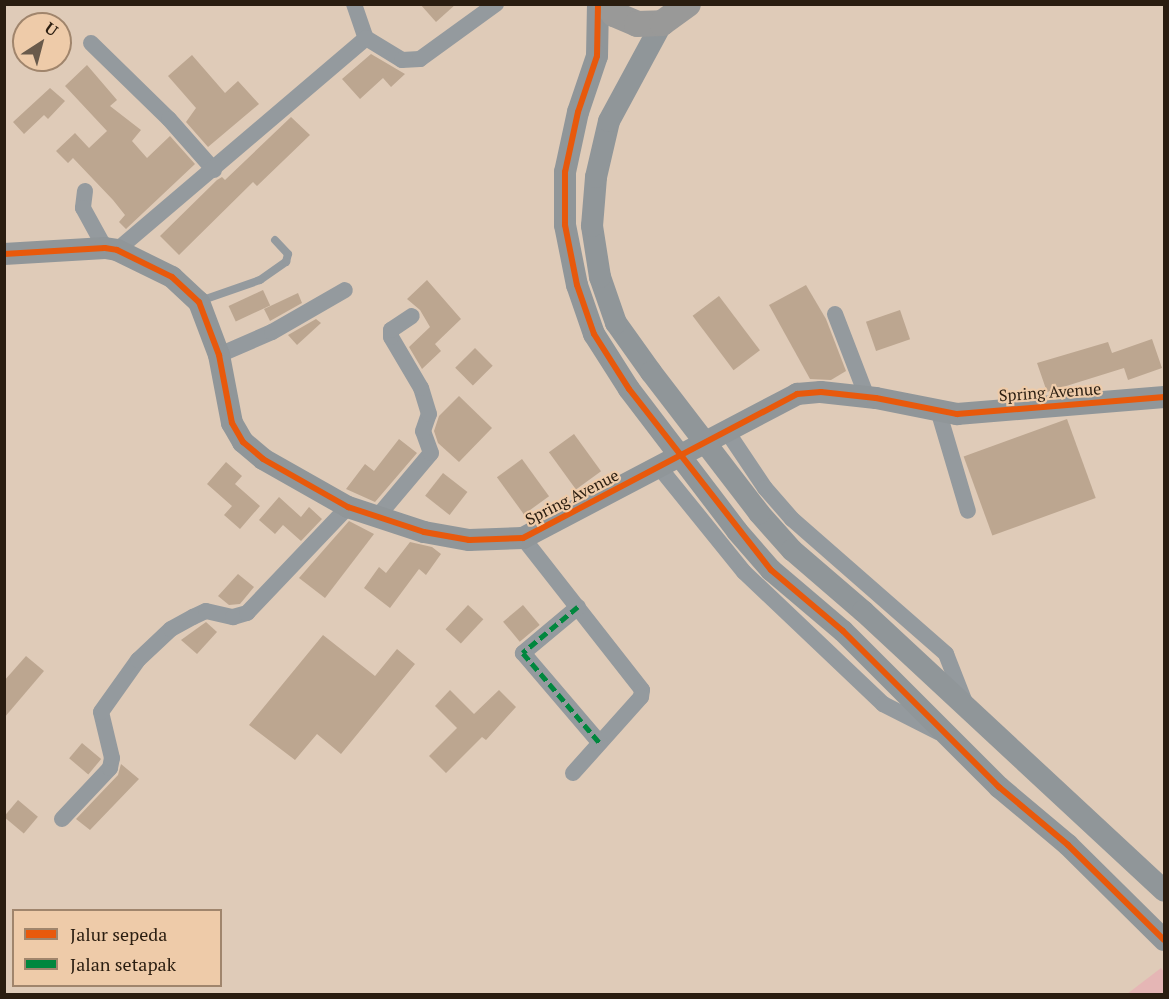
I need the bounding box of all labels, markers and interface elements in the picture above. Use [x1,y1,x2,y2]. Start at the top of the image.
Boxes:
north arrow [12,12,72,72]
text: U [40,17,62,41]
street label: Spring Avenue [998,379,1102,405]
street label: Spring Avenue [522,465,622,529]
legend [12,909,222,987]
text: Jalur sepeda [70,922,167,946]
text: Jalan setapak [70,952,176,976]

